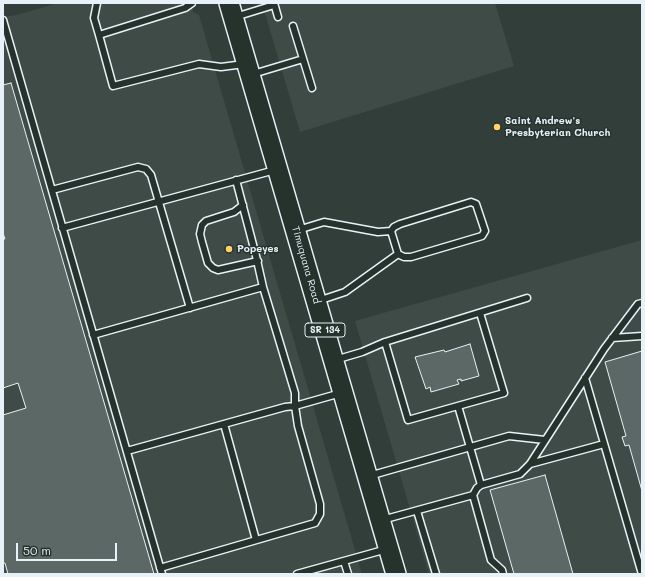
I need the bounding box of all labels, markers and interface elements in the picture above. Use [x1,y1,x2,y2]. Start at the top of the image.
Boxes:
place label: Saint Andrew's Presbyterian Church [505,115,610,138]
marker: Saint Andrew's Presbyterian Church [492,122,502,132]
street label: Timuquana Road [289,225,323,305]
place label: Popeyes [237,243,279,255]
marker: Popeyes [224,244,234,254]
road number: SR 134 [305,323,345,337]
scale bar [18,535,119,561]
text: 50 m [23,542,51,558]

